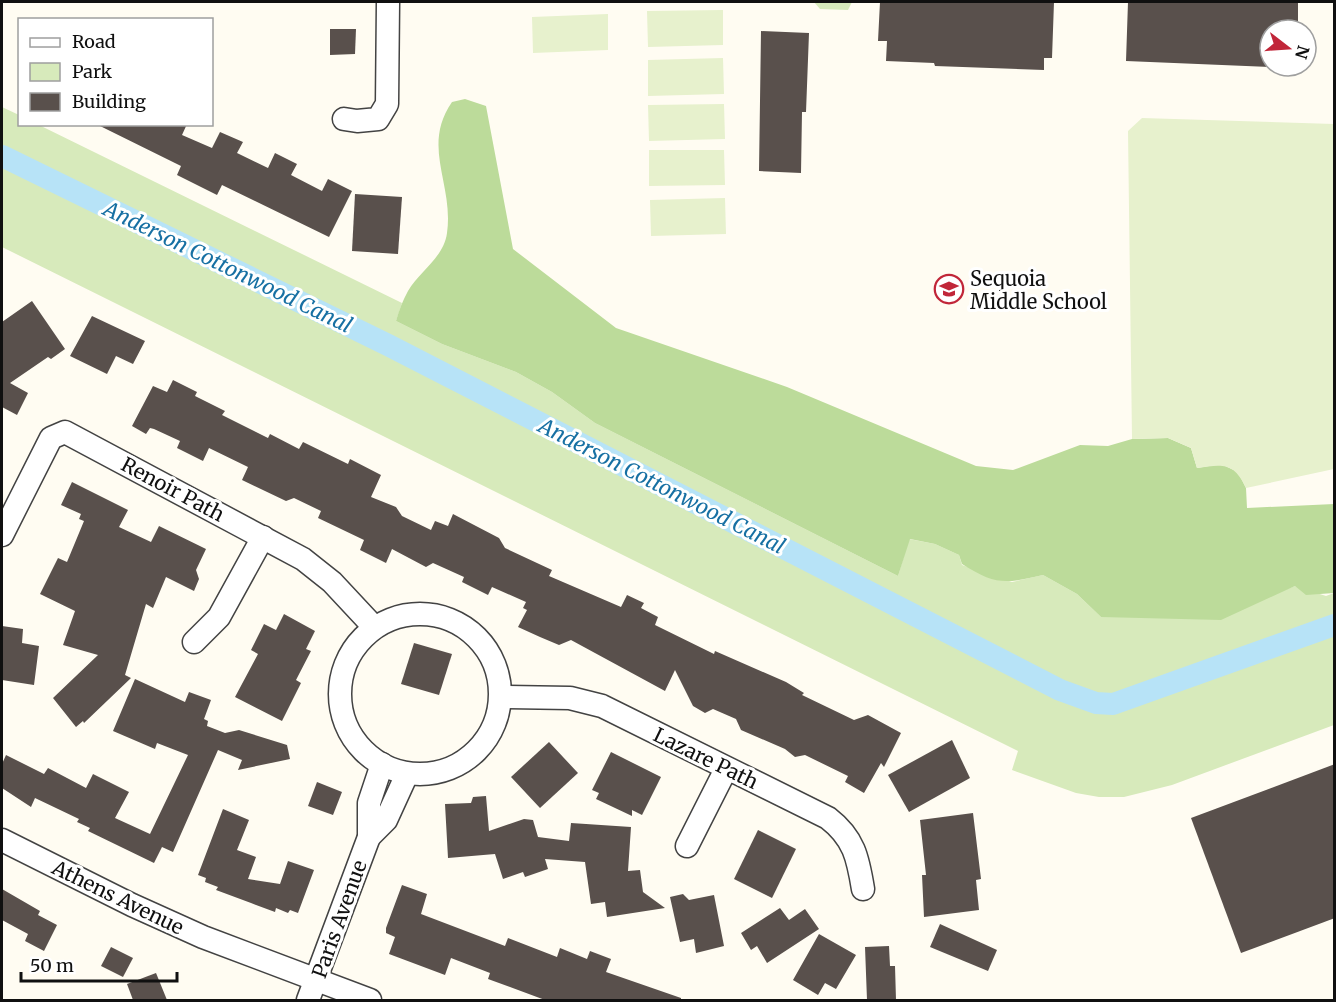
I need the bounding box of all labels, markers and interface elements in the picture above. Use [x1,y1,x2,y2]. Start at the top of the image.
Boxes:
legend [18,18,213,126]
north arrow [1258,18,1318,78]
text: Road [72,30,116,53]
text: N [1291,43,1314,62]
text: Park [72,60,113,83]
text: Building [72,90,146,113]
water label: Anderson Cottonwood Canal [98,194,357,339]
place label: Sequoia Middle School [970,266,1107,314]
school or university icon: Sequoia Middle School [933,273,965,305]
water label: Anderson Cottonwood Canal [533,411,790,560]
street label: Renoir Path [117,451,229,527]
street label: Lazare Path [649,722,763,794]
street label: Athens Avenue [47,854,188,940]
street label: Paris Avenue [306,857,372,981]
scale bar [21,945,177,983]
text: 50 m [30,954,74,977]

